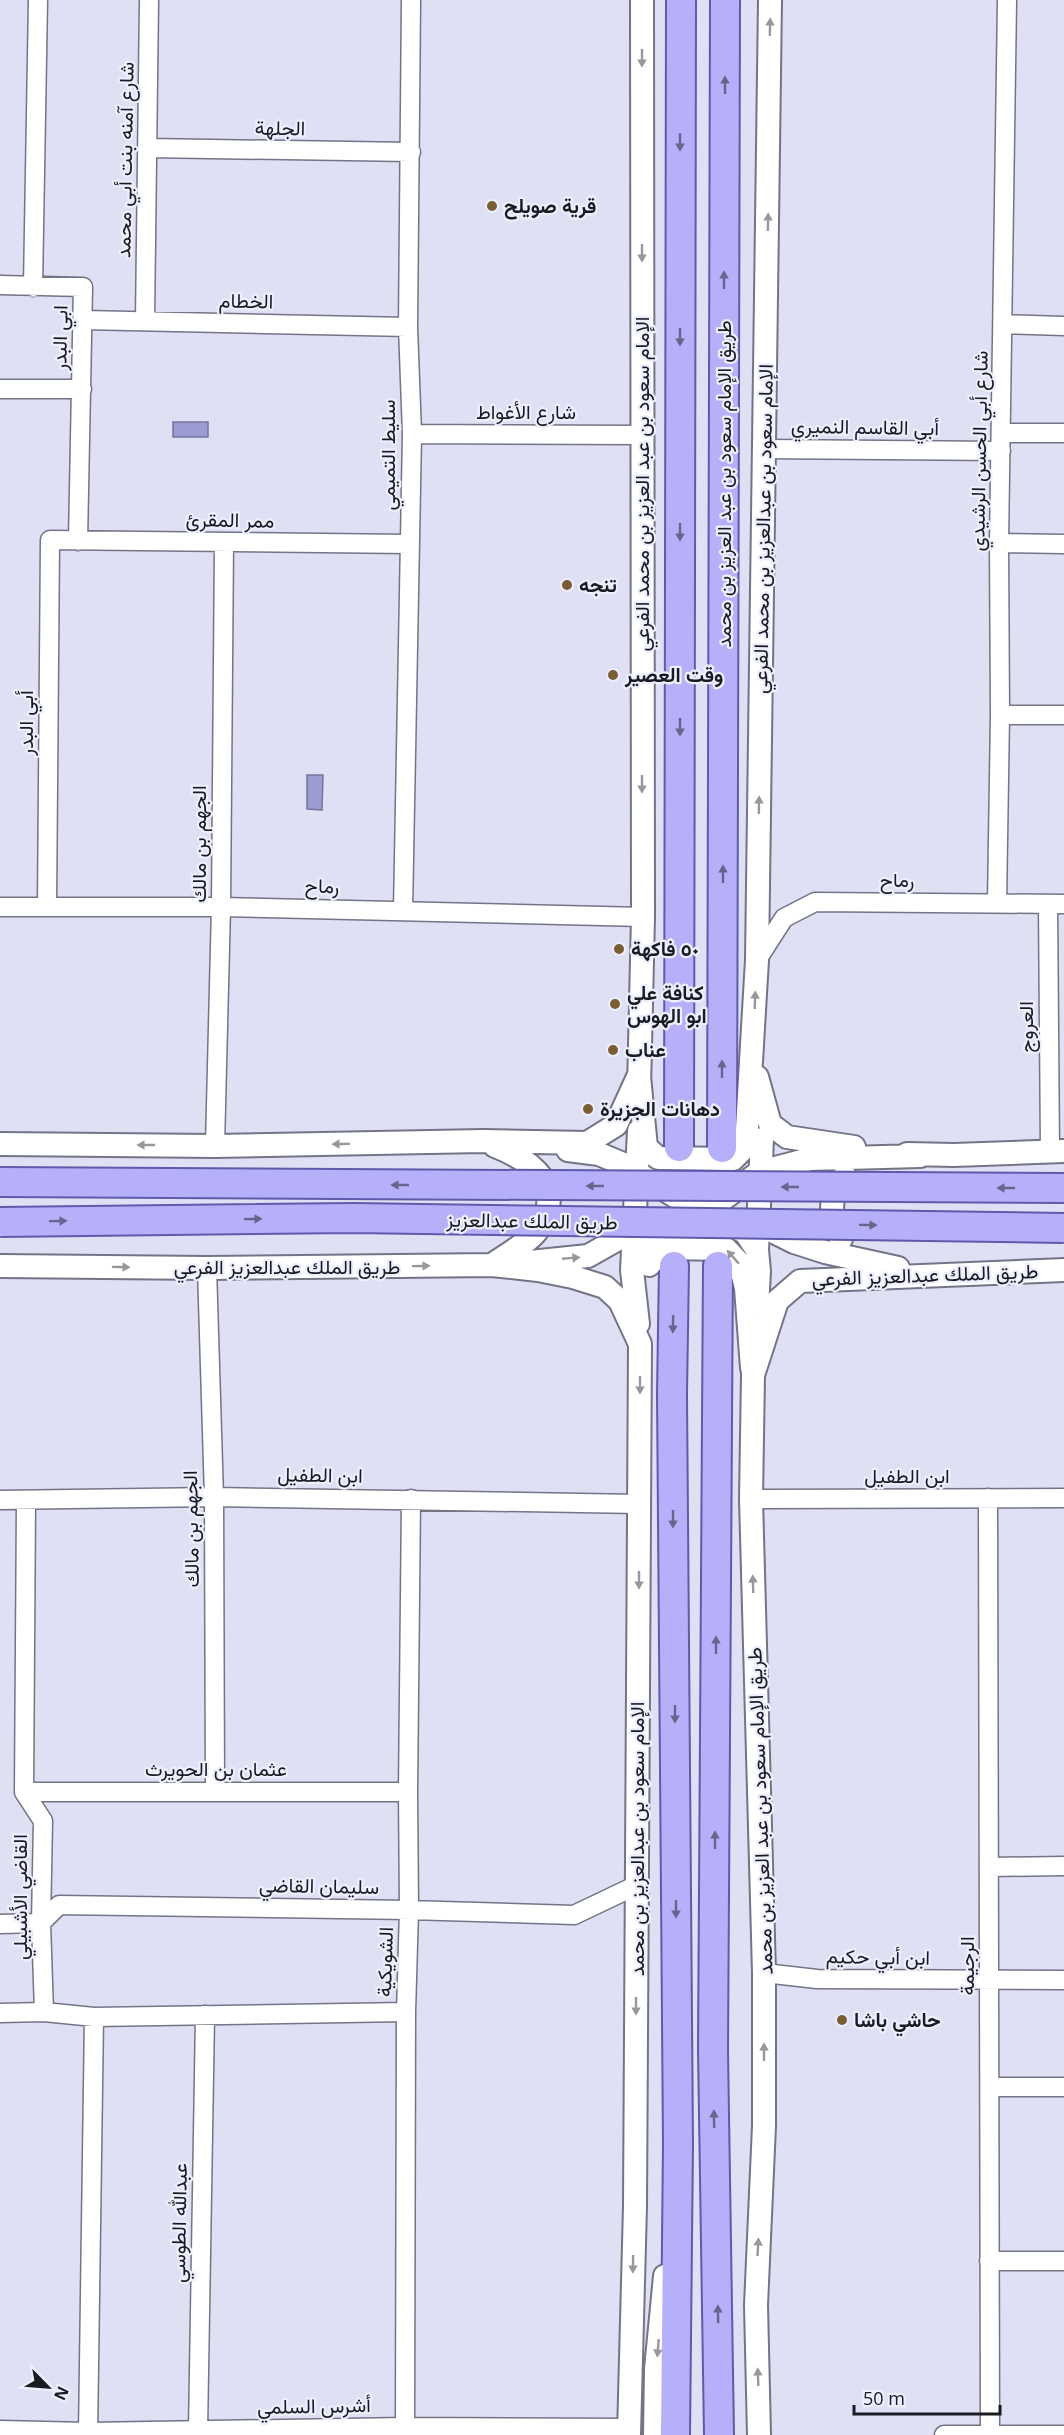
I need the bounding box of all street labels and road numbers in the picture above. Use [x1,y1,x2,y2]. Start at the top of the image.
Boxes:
street label: شارع آمنه بنت أبي محمد [109,62,144,258]
street label: الجلهة [254,114,306,141]
street label: الخطام [218,287,274,314]
street label: ابي البدر [45,305,78,372]
street label: الإمام سعود بن عبد العزيز بن محمد الفرعي [628,316,659,652]
street label: طريق الإمام سعود بن عبد العزيز بن محمد [710,320,737,648]
street label: شارع أبي الحسن الرشيدي [963,350,998,552]
street label: الإمام سعود بن عبدالعزيز بن محمد الفرعي [746,364,783,694]
street label: شارع الأغواط [476,398,576,426]
street label: سليط التميمي [374,400,405,510]
street label: أبي القاسم النميري [791,412,940,445]
street label: ممر المقرئ [185,505,275,534]
street label: أبي البدر [12,690,43,757]
street label: الجهم بن مالك [185,785,212,903]
street label: رماح [880,866,914,894]
street label: رماح [304,872,340,900]
street label: العروج [1012,1001,1040,1053]
street label: طريق الملك عبدالعزيز [445,1205,618,1235]
street label: طريق الملك عبدالعزيز الفرعي [174,1253,400,1284]
street label: طريق الملك عبدالعزيز الفرعي [811,1257,1039,1296]
street label: ابن الطفيل [277,1460,363,1489]
street label: ابن الطفيل [864,1462,950,1489]
street label: الجهم بن مالك [176,1470,205,1588]
street label: طريق الإمام سعود بن عبد العزيز بن محمد [740,1647,779,1975]
street label: الإمام سعود بن عبدالعزيز بن محمد [623,1702,650,1976]
street label: عثمان بن الحويرث [145,1755,287,1782]
street label: القاضي الأشبيلي [6,1834,37,1960]
street label: سليمان القاضي [259,1871,379,1904]
street label: الشويكية [370,1926,399,1998]
street label: الرجيمة [953,1936,980,1996]
street label: ابن أبي حكيم [826,1942,930,1975]
street label: عبدالله الطوسي [164,2163,197,2283]
street label: أشرس السلمي [257,2391,372,2424]

